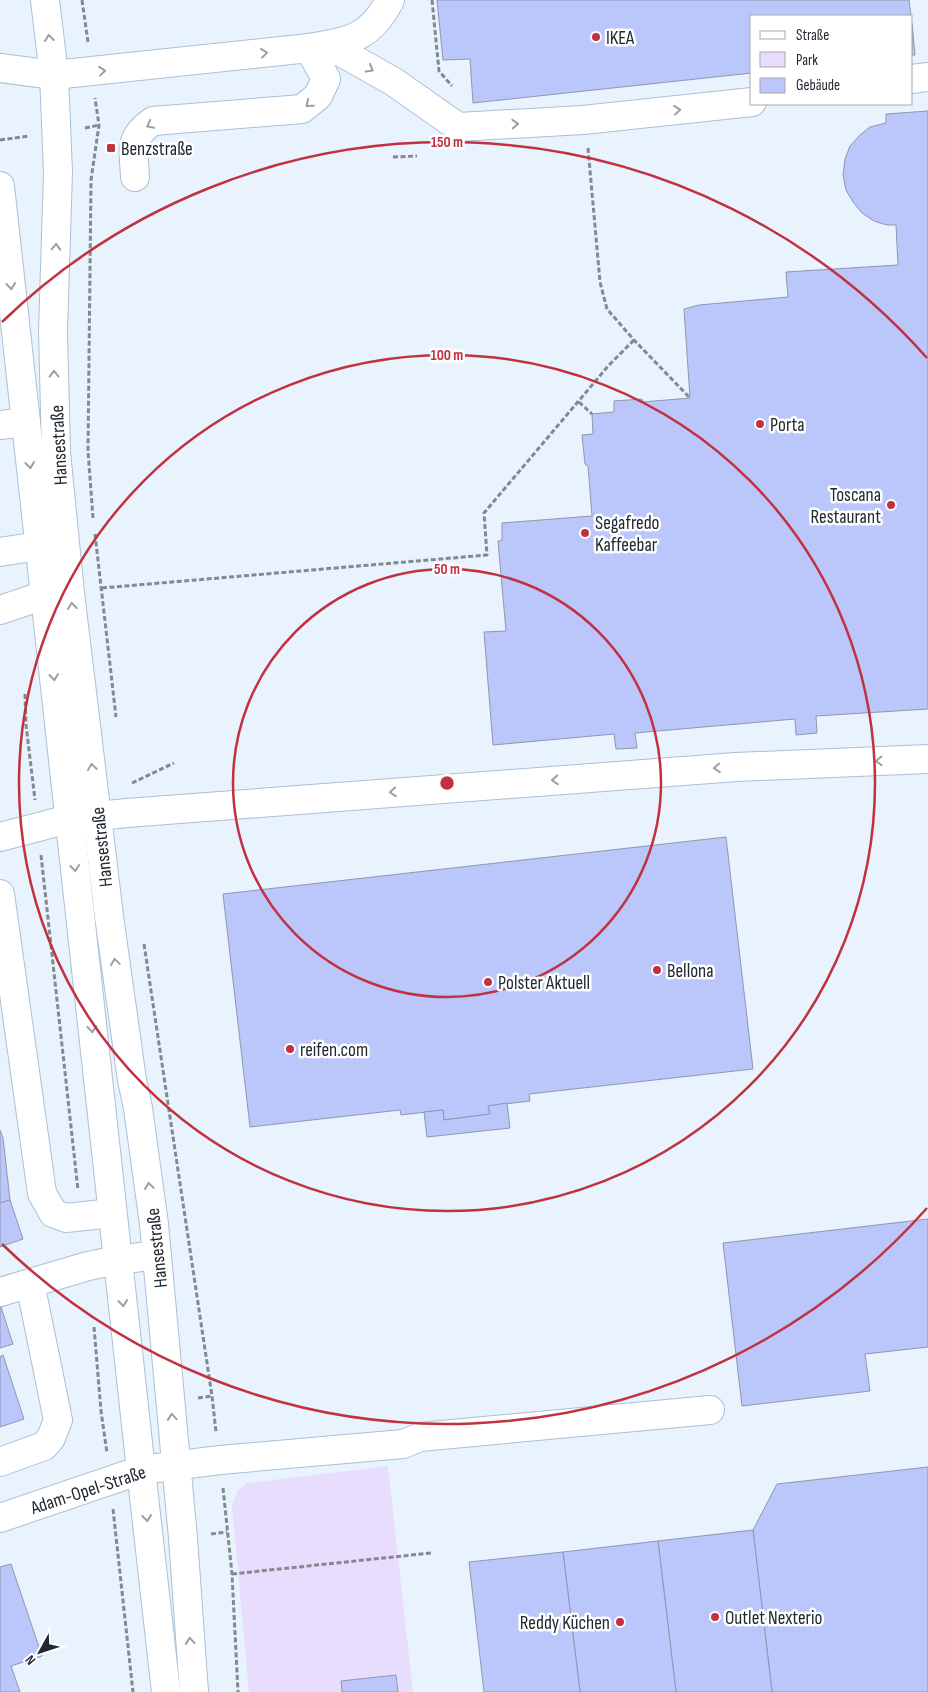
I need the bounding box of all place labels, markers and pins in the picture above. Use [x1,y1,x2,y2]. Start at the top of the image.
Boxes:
place label: IKEA [606,27,635,50]
marker: IKEA [590,31,602,43]
place label: Benzstraße [121,138,193,161]
marker: Benzstraße [105,142,117,154]
place label: Porta [770,414,805,437]
marker: Porta [754,418,766,430]
place label: Toscana Restaurant [811,484,881,529]
marker: Toscana Restaurant [885,499,897,511]
place label: Segafredo Kaffeebar [595,512,660,557]
marker: Segafredo Kaffeebar [579,527,591,539]
centre of rings [438,774,456,792]
place label: Bellona [667,960,714,983]
marker: Bellona [651,964,663,976]
place label: Polster Aktuell [498,972,590,995]
marker: Polster Aktuell [482,976,494,988]
place label: reifen.com [300,1039,368,1062]
marker: reifen.com [284,1043,296,1055]
place label: Outlet Nexterio [725,1607,822,1630]
marker: Outlet Nexterio [709,1611,721,1623]
place label: Reddy Küchen [520,1612,610,1635]
marker: Reddy Küchen [614,1616,626,1628]

